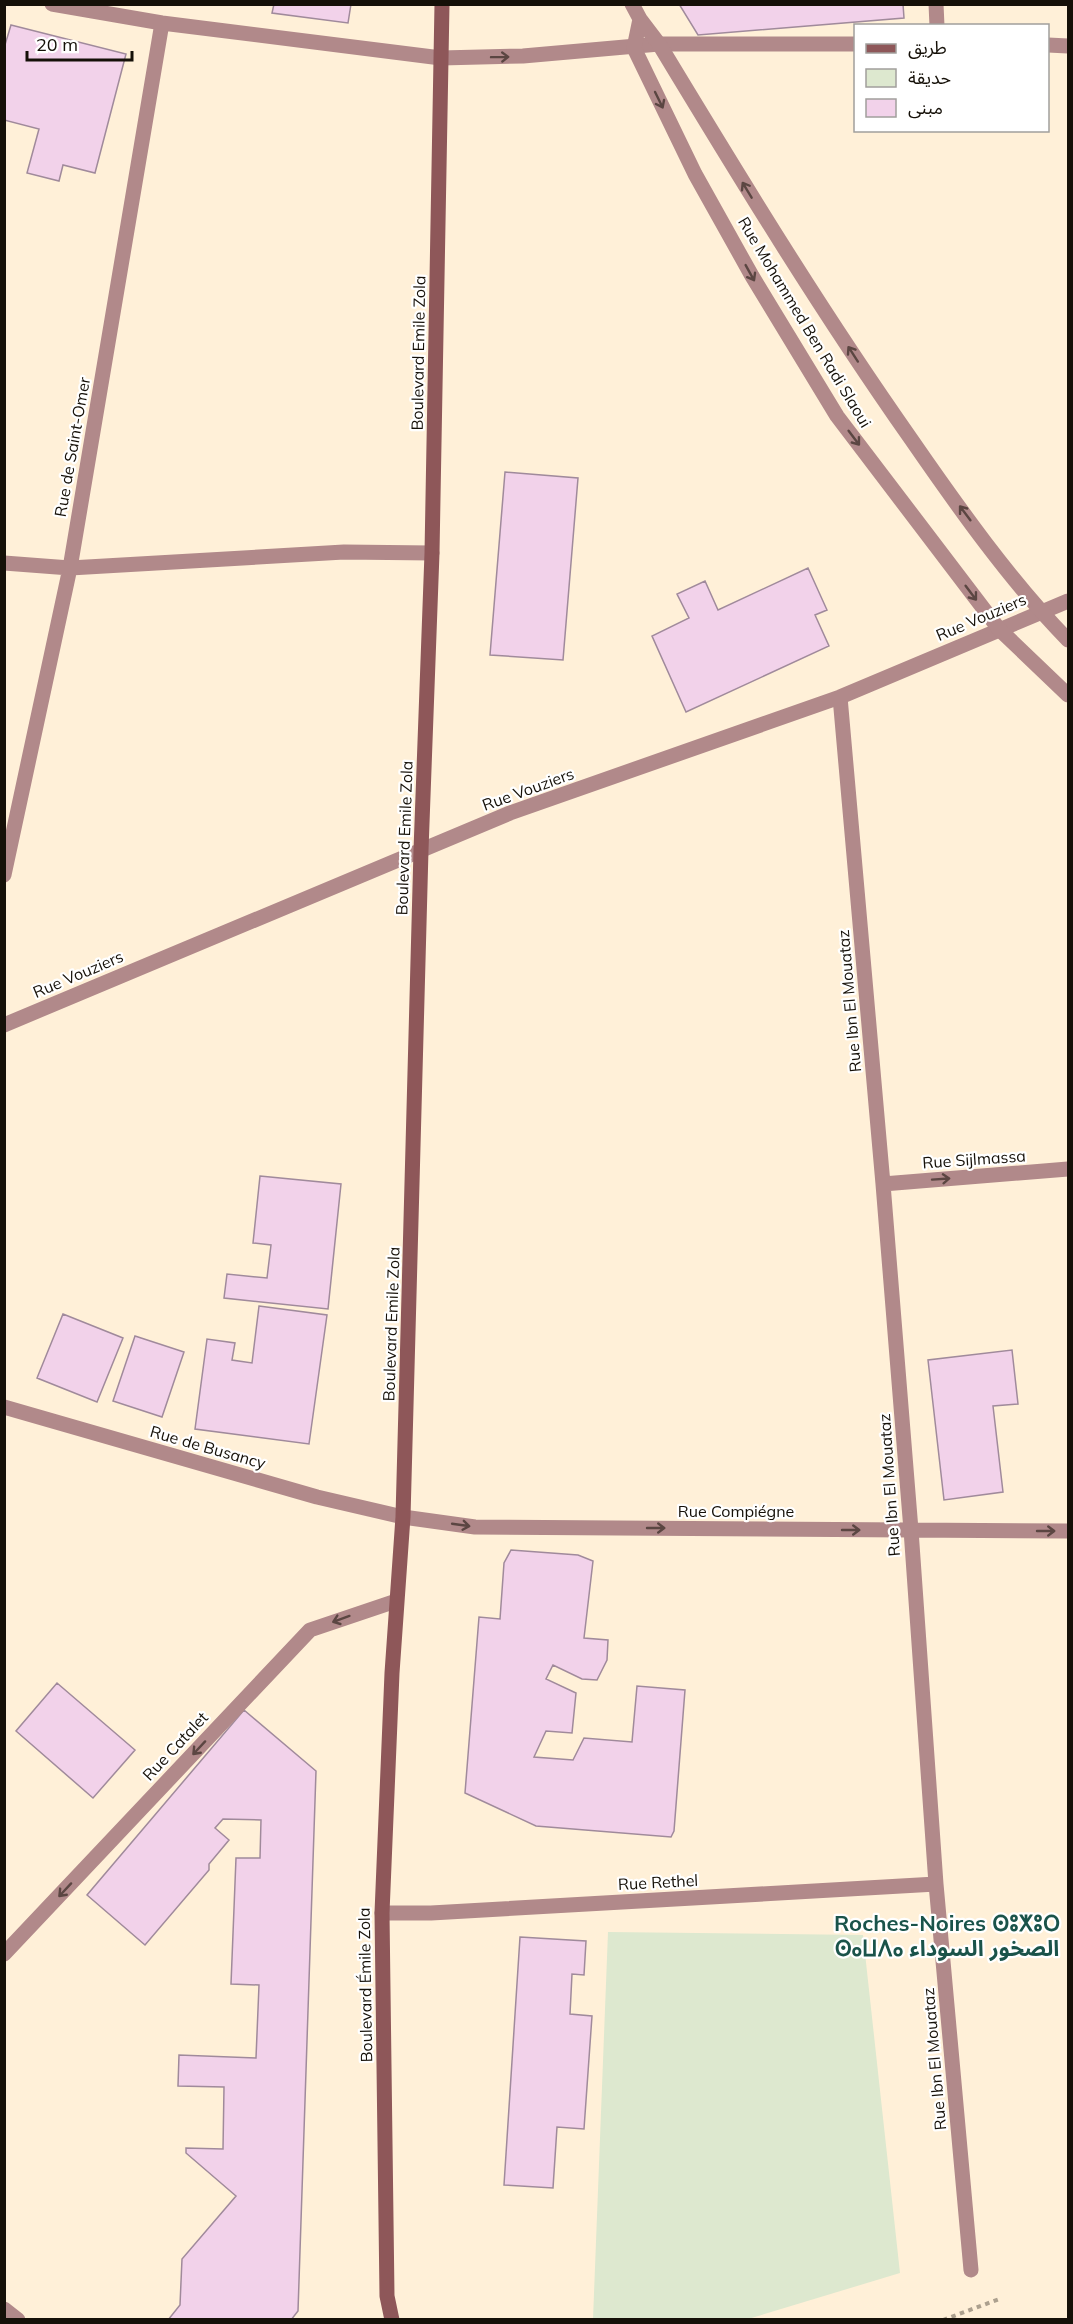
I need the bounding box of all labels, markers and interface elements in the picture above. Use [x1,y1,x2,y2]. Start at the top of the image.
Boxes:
scale bar [27,24,132,62]
legend [854,24,1049,132]
text: 20 m [36,33,78,56]
text: طريق [908,36,947,59]
one-way arrow [489,51,509,63]
text: حديقة [908,66,951,89]
one-way arrow [654,91,666,109]
text: مبنى [908,96,943,119]
one-way arrow [741,182,753,199]
street label: Rue Mohammed Ben Radi Slaoui [734,213,876,431]
one-way arrow [745,263,756,281]
street label: Boulevard Emile Zola [407,275,429,431]
one-way arrow [847,346,859,363]
street label: Rue de Saint-Omer [50,375,94,518]
one-way arrow [847,429,860,445]
one-way arrow [958,506,971,522]
one-way arrow [965,585,978,601]
street label: Rue Vouziers [933,589,1029,645]
street label: Boulevard Emile Zola [391,760,417,916]
street label: Rue Vouziers [479,763,577,815]
street label: Rue Ibn El Mouataz [833,929,865,1073]
street label: Rue Vouziers [30,946,126,1002]
street label: Rue Sijlmassa [922,1145,1026,1173]
one-way arrow [931,1173,951,1184]
street label: Boulevard Emile Zola [378,1246,404,1402]
street label: Rue Ibn El Mouataz [874,1413,904,1557]
street label: Rue de Busancy [148,1421,269,1473]
street label: Rue Compiégne [678,1501,794,1521]
one-way arrow [451,1520,471,1531]
one-way arrow [646,1522,666,1534]
one-way arrow [841,1524,861,1535]
one-way arrow [1036,1525,1056,1536]
one-way arrow [332,1614,351,1625]
street label: Rue Catalet [138,1707,212,1785]
one-way arrow [191,1740,206,1755]
street label: Rue Rethel [617,1870,699,1894]
one-way arrow [58,1882,72,1897]
street label: Boulevard Émile Zola [354,1907,376,2063]
district label: Roches-Noires ⵙⵓⵅⵓⵔ ⵙⴰⵡⴷⴰ الصخور السوداء [834,1909,1060,1962]
street label: Rue Ibn El Mouataz [918,1987,950,2131]

